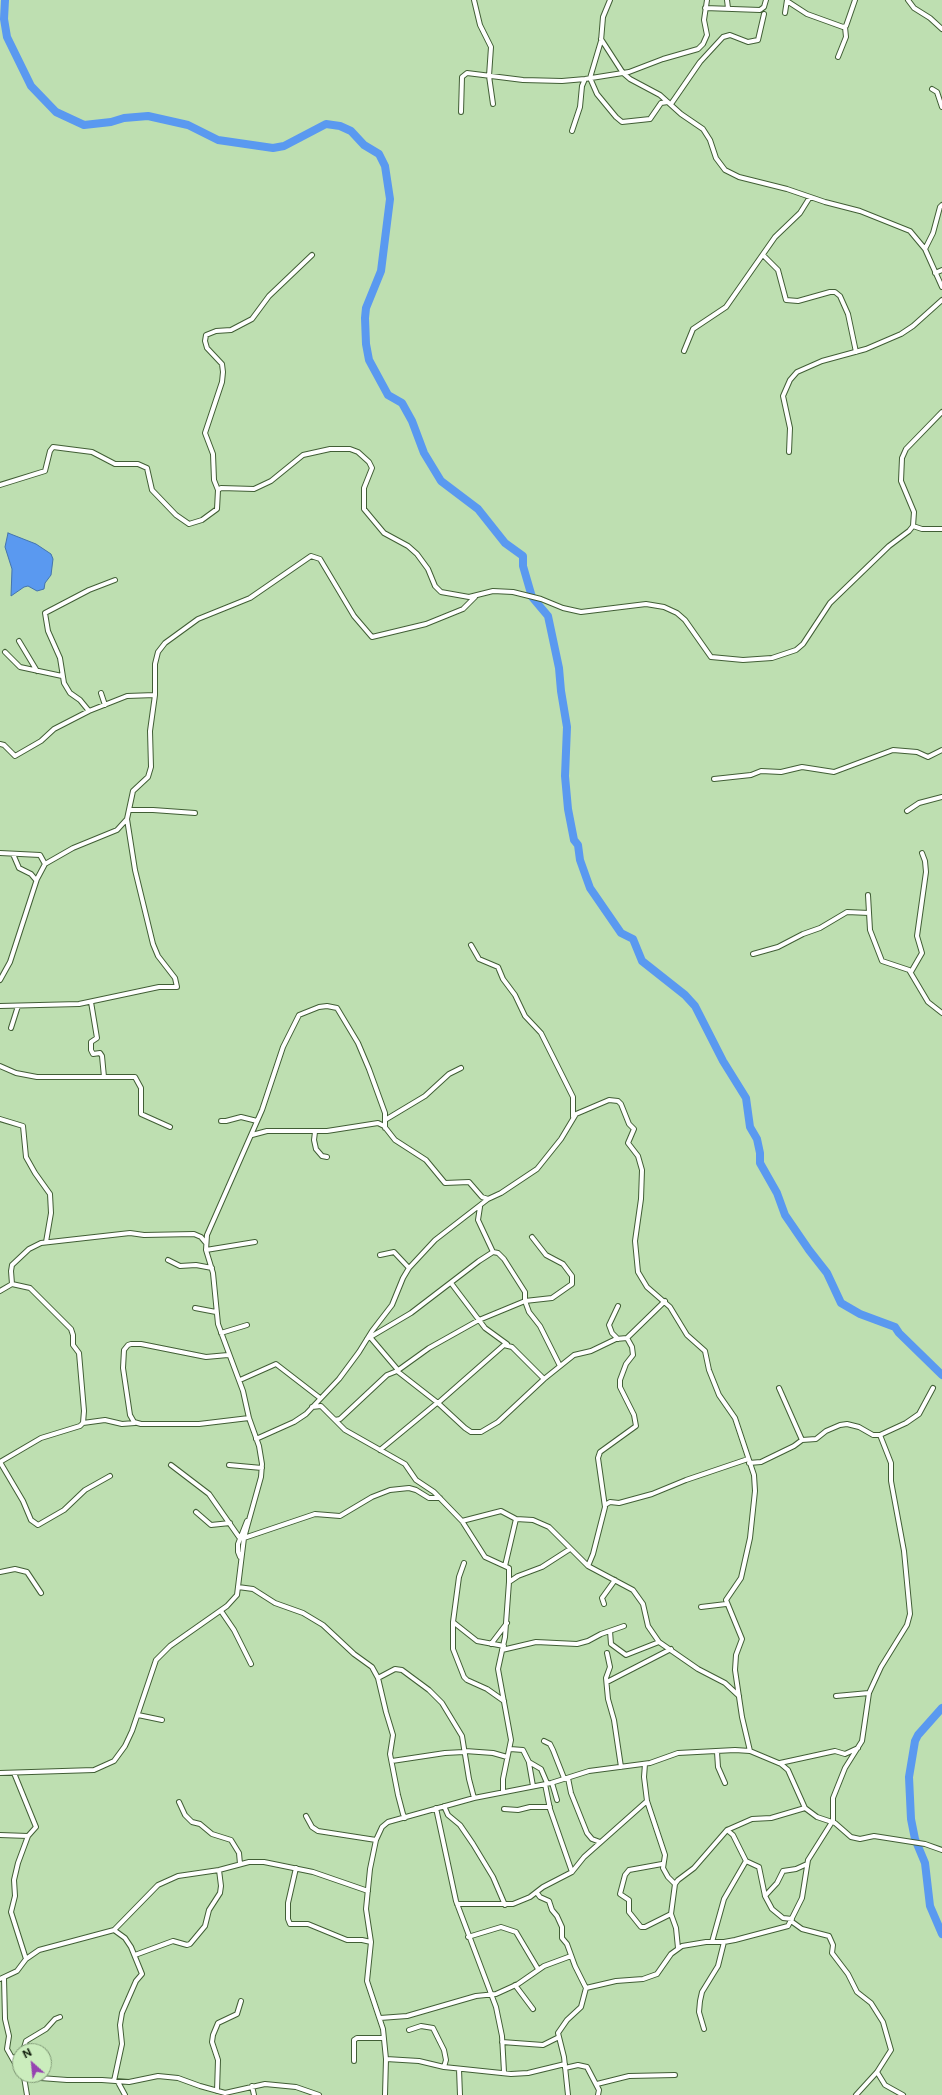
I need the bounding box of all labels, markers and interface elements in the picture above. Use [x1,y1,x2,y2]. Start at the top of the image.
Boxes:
north arrow [12,2043,52,2083]
text: N [20,2046,34,2061]

